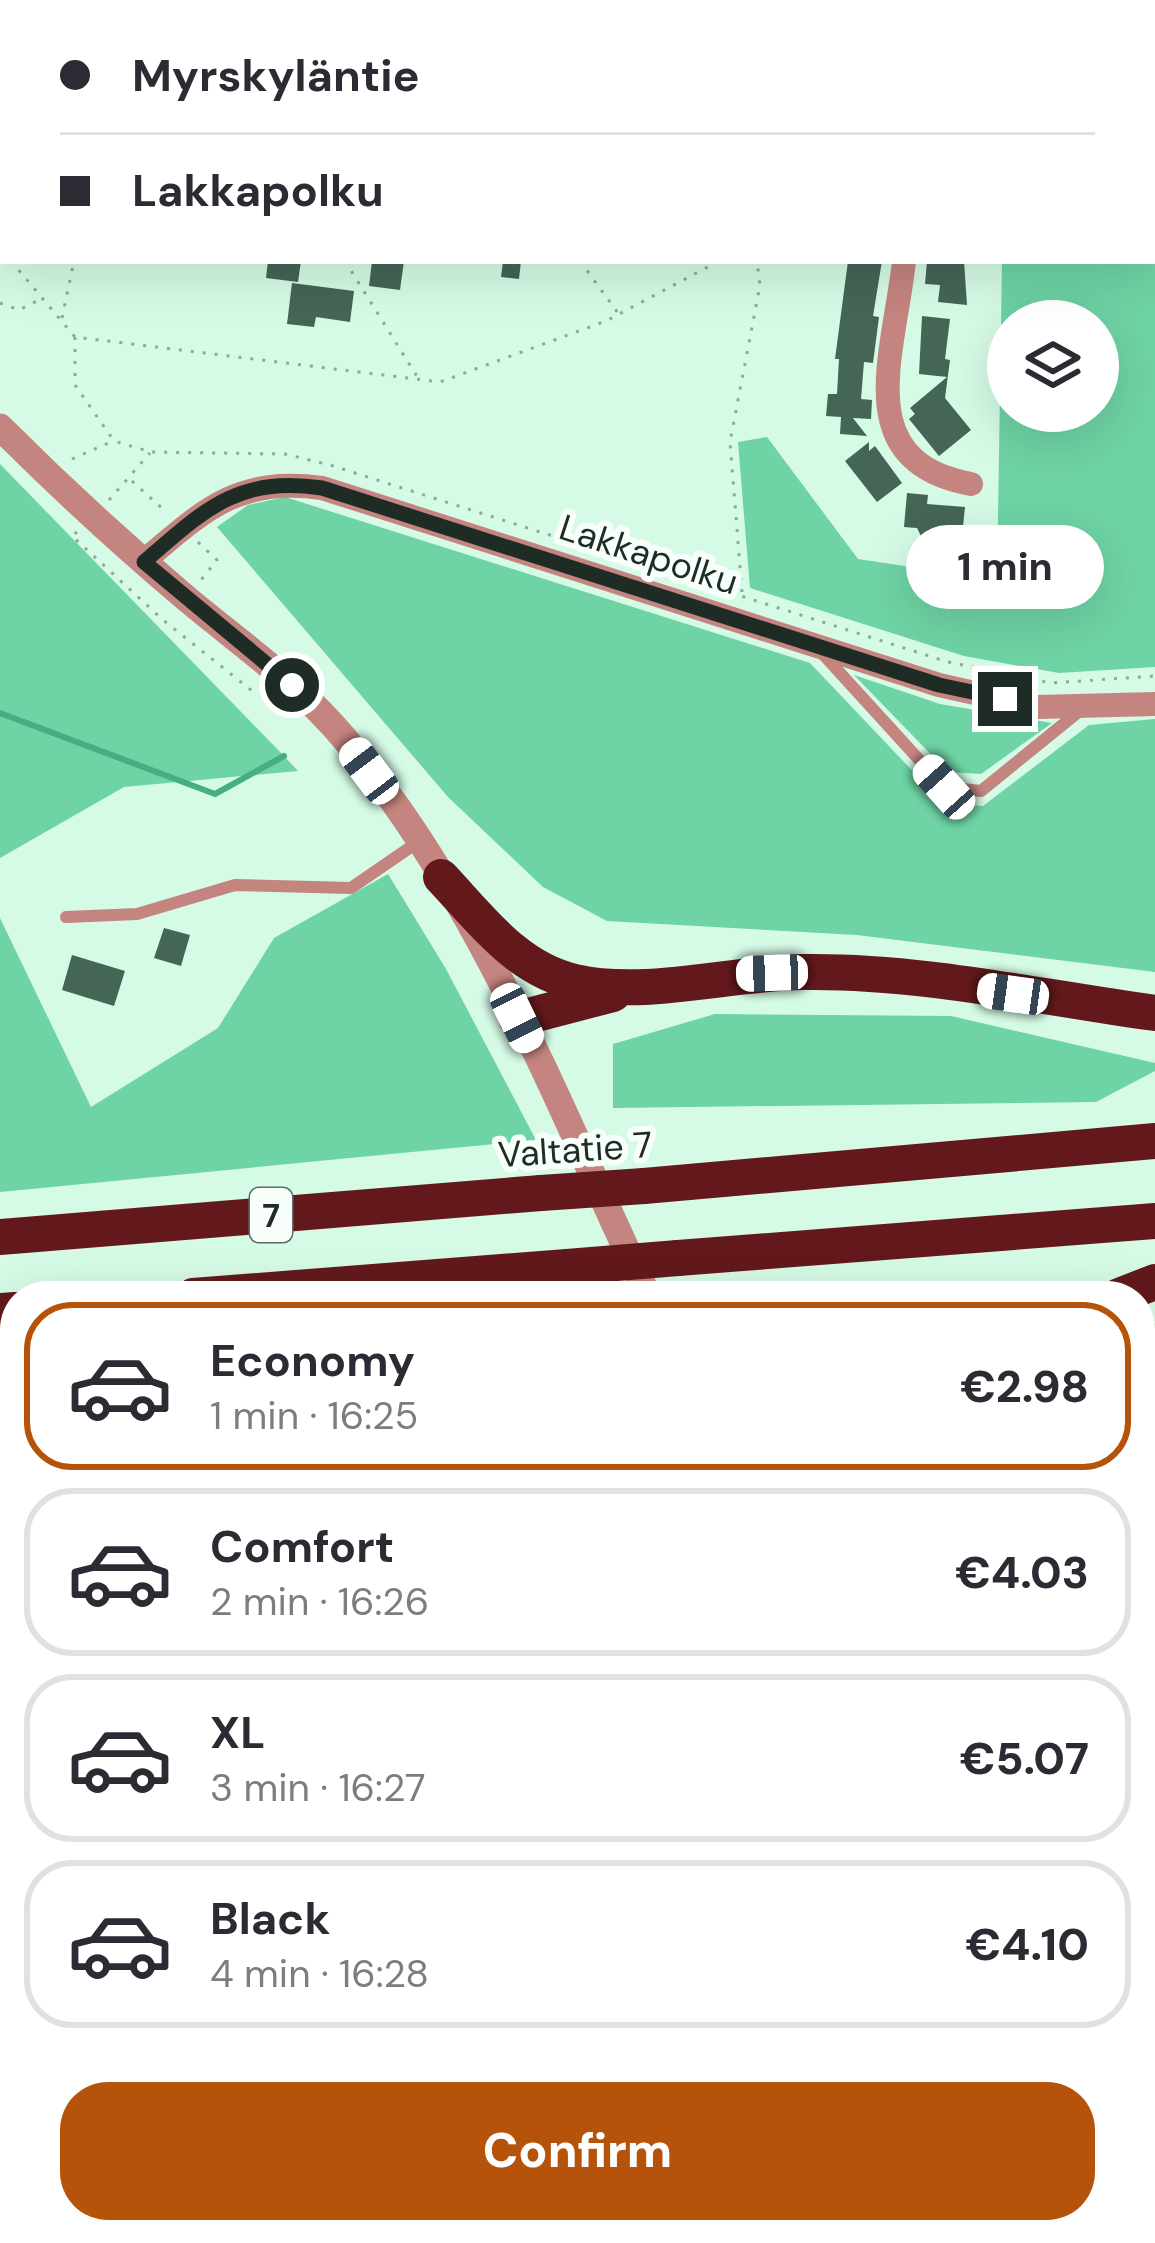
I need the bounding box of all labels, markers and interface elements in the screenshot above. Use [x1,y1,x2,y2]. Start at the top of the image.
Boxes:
text: Myrskyläntie [132,46,420,105]
text: Lakkapolku [132,161,384,220]
map controls [987,300,1119,432]
button: layers [987,300,1119,432]
street label: Lakkapolku [554,504,744,605]
callout: 1 min [906,525,1104,609]
text: 1 min [957,541,1053,592]
route start [265,658,319,712]
route end [978,672,1032,726]
car [333,731,405,811]
car [907,748,981,826]
car [735,954,809,992]
car [975,971,1051,1017]
car [485,978,549,1058]
street label: Valtatie 7 [496,1121,654,1178]
road number: 7 [250,1188,292,1242]
text: Economy [210,1331,415,1390]
icon: car [66,1332,174,1440]
text: €2.98 [960,1357,1089,1416]
text: 1 min · 16:25 [210,1390,418,1441]
text: Comfort [210,1517,394,1576]
icon: car [66,1518,174,1626]
text: €4.03 [955,1543,1089,1602]
text: 2 min · 16:26 [210,1576,429,1627]
text: XL [210,1703,265,1762]
icon: car [66,1704,174,1812]
text: €5.07 [960,1729,1089,1788]
text: 3 min · 16:27 [210,1762,426,1813]
text: Black [210,1889,330,1948]
icon: car [66,1890,174,1998]
text: €4.10 [965,1915,1089,1974]
text: 4 min · 16:28 [210,1948,429,1999]
button: Confirm [60,2082,1095,2220]

